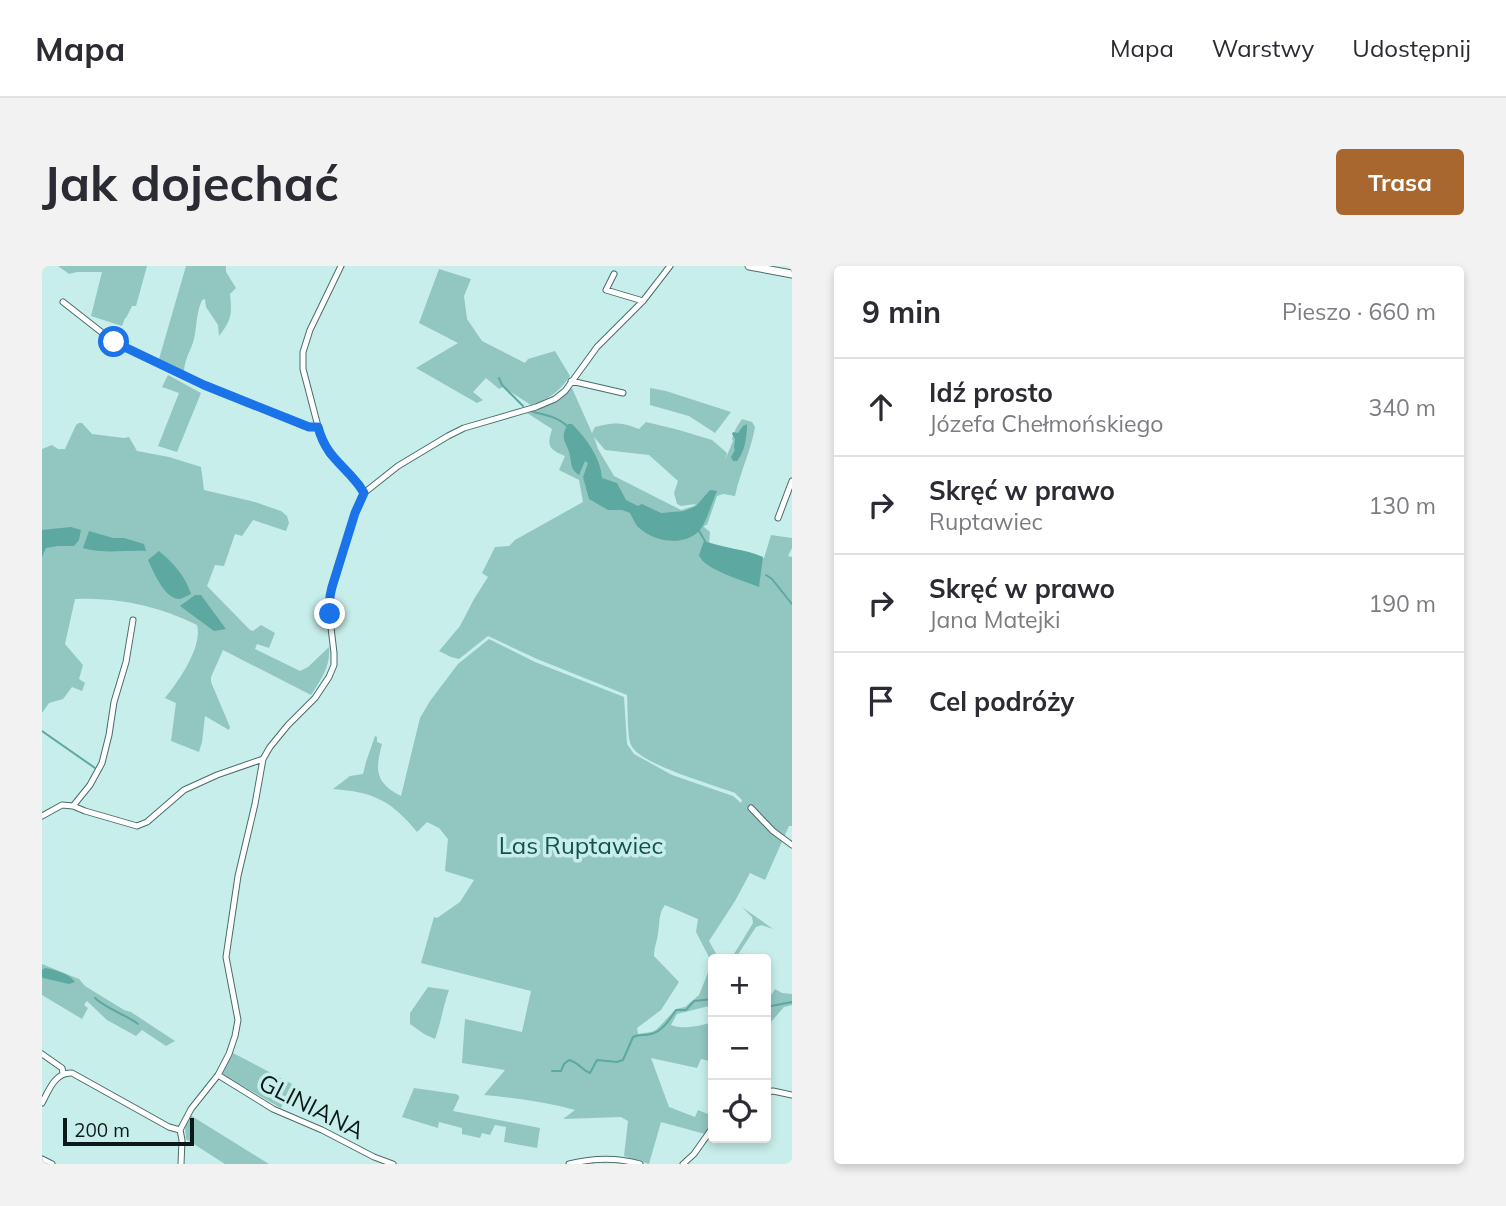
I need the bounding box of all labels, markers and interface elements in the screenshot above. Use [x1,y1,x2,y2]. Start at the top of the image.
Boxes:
text: Mapa [35,28,125,69]
text: Mapa [1110,33,1174,63]
text: Warstwy [1212,33,1314,63]
text: Udostępnij [1352,33,1471,63]
button: Trasa [1336,149,1464,215]
text: Jak dojechać [42,152,339,213]
text: 9 min [862,293,941,331]
text: Pieszo · 660 m [1282,297,1436,326]
route start [98,326,129,357]
text: Idź prosto [929,376,1053,409]
icon: ahead [862,388,900,426]
text: 340 m [1368,393,1436,422]
text: Józefa Chełmońskiego [929,409,1163,438]
text: Skręć w prawo [929,474,1115,507]
icon: right [862,486,900,524]
text: 130 m [1368,491,1436,520]
text: Ruptawiec [929,507,1043,536]
text: Skręć w prawo [929,572,1115,605]
icon: right [862,584,900,622]
text: 190 m [1368,589,1436,618]
route end [314,598,345,629]
text: Jana Matejki [929,605,1060,634]
icon: arrive [862,682,900,720]
text: Cel podróży [929,685,1074,718]
park label: Las Ruptawiec [499,830,663,860]
map controls [708,954,771,1143]
button: + [708,954,771,1017]
button: − [708,1017,771,1080]
street label: GLINIANA [254,1067,370,1145]
button: locate [708,1080,771,1143]
scale bar [63,1115,194,1147]
text: 200 m [74,1118,130,1142]

